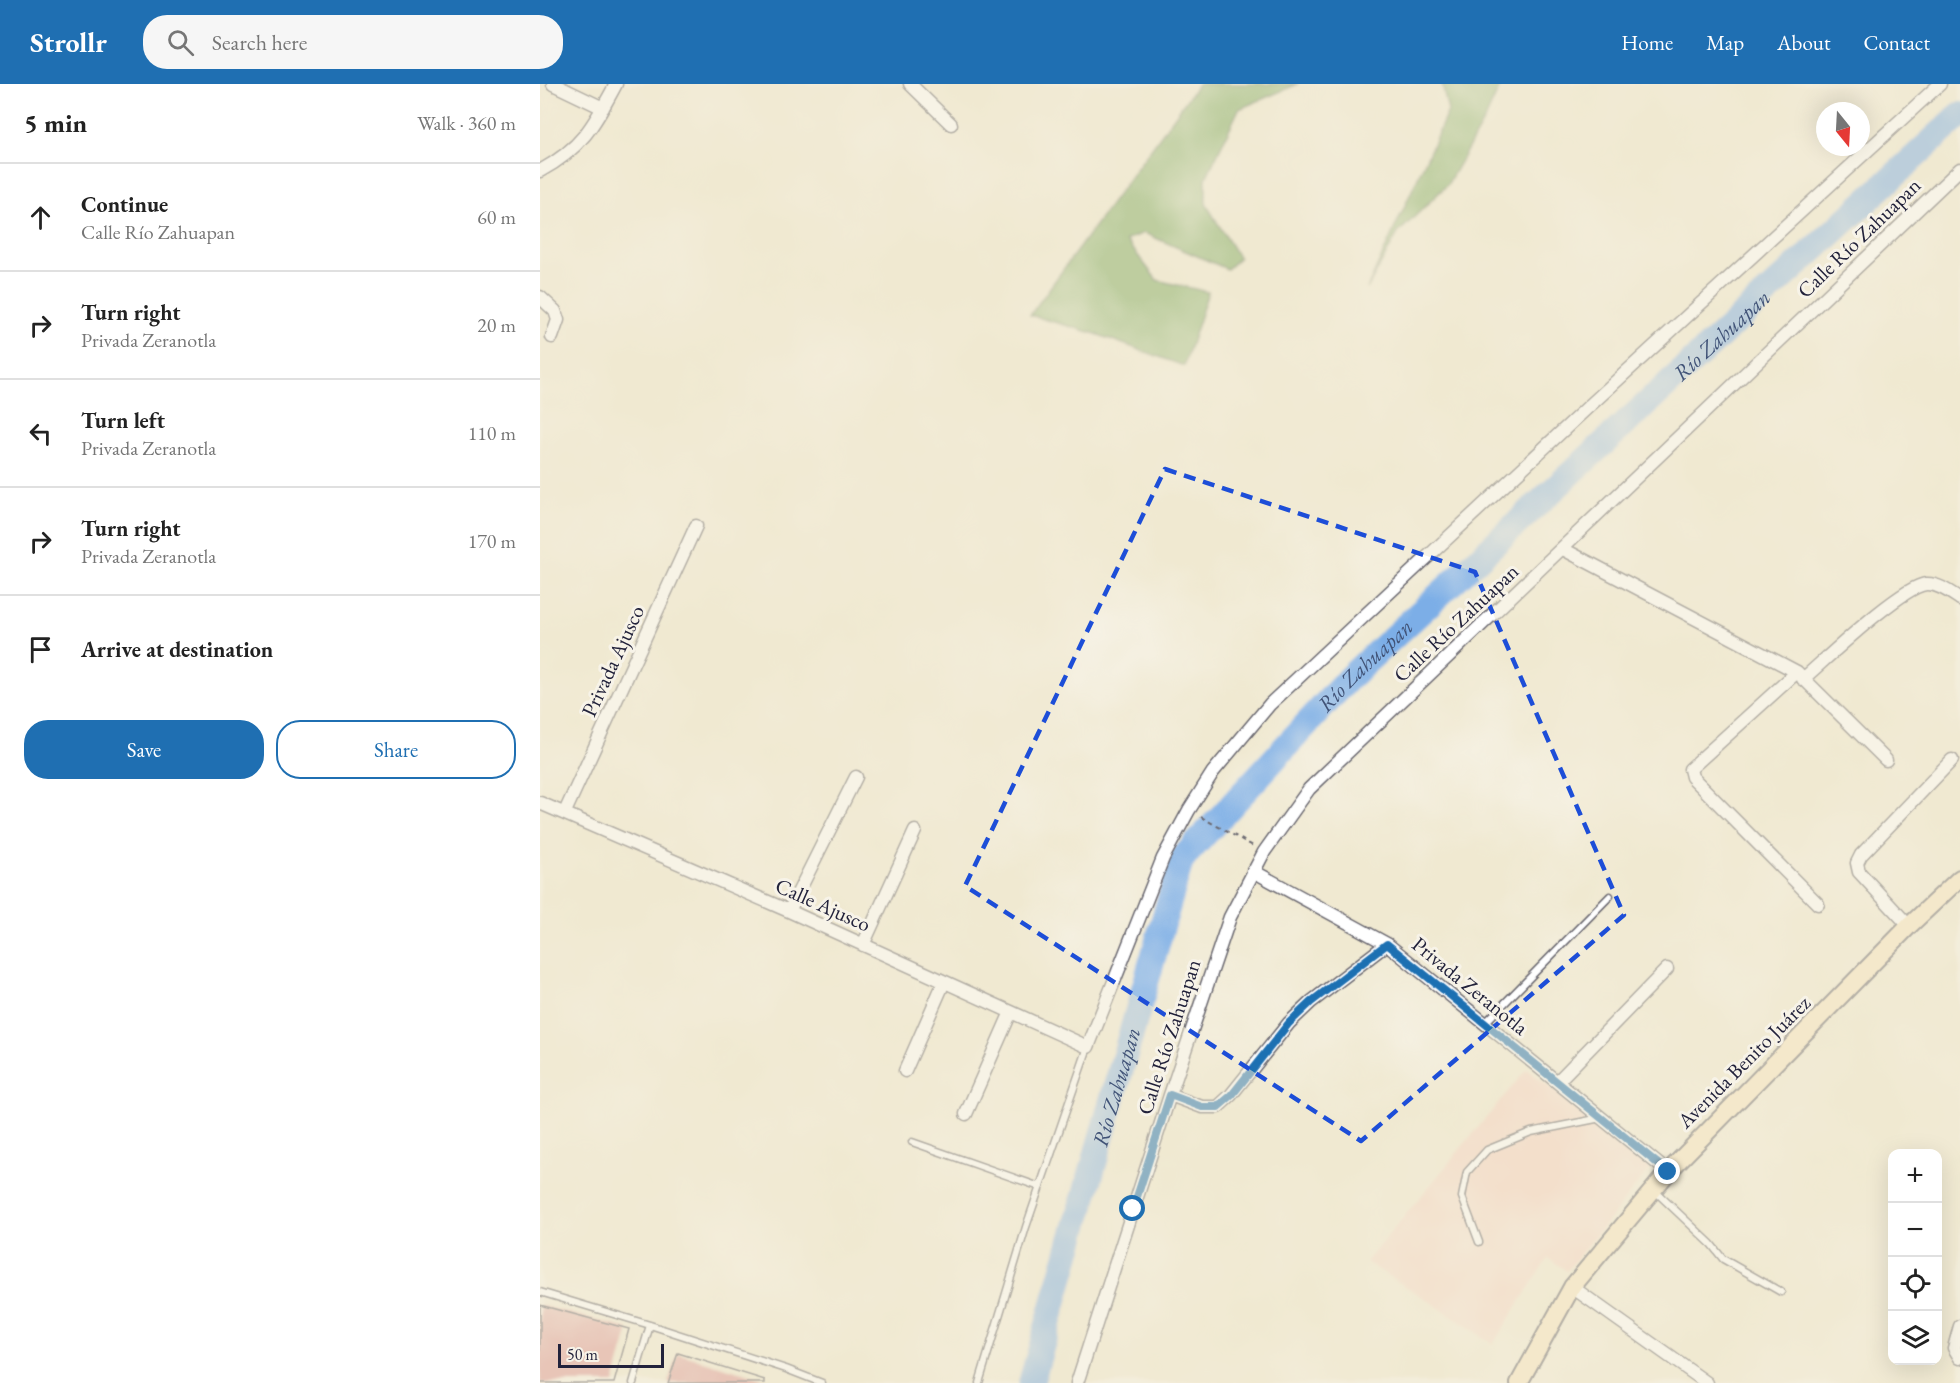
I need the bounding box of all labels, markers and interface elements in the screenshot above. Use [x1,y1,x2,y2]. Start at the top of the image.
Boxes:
search box [143,15,563,69]
text: Strollr [30,24,107,60]
icon: search [164,26,197,59]
text: Search here [212,28,307,57]
text: Home [1621,29,1673,56]
text: Map [1706,29,1744,56]
text: About [1777,29,1830,56]
text: Contact [1863,29,1930,56]
north arrow [1816,102,1870,156]
text: 5 min [24,106,87,140]
text: Walk · 360 m [417,110,516,136]
street label: Calle Río Zahuapan [1791,172,1926,304]
text: Continue [81,190,168,219]
icon: ahead [24,201,57,234]
text: 60 m [477,204,516,230]
text: Calle Río Zahuapan [81,219,235,245]
water label: Río Zahuapan [1667,283,1776,387]
text: Turn right [81,298,180,327]
icon: right [24,309,57,342]
text: 20 m [477,312,516,338]
text: Privada Zeranotla [81,327,216,353]
text: Turn left [81,406,165,435]
icon: left [24,417,57,450]
text: 110 m [468,420,516,446]
text: Privada Zeranotla [81,435,216,461]
text: Turn right [81,514,180,543]
icon: right [24,525,57,558]
text: 170 m [468,528,516,554]
text: Privada Zeranotla [81,543,216,569]
street label: Calle Río Zahuapan [1387,558,1524,688]
street label: Privada Ajusco [575,601,650,721]
water label: Río Zahuapan [1311,612,1419,718]
icon: arrive [24,633,57,666]
text: Arrive at destination [81,635,273,664]
button: Save [24,720,264,779]
button: Share [276,720,516,779]
street label: Calle Ajusco [771,872,875,938]
street label: Privada Zeranotla [1407,930,1534,1041]
street label: Calle Río Zahuapan [1131,956,1206,1118]
street label: Avenida Benito Juárez [1671,989,1816,1134]
water label: Río Zahuapan [1086,1024,1147,1150]
map controls [1888,1149,1942,1365]
button: + [1888,1149,1942,1203]
route end [1654,1158,1680,1184]
route start [1119,1195,1145,1221]
button: − [1888,1203,1942,1257]
button: locate [1888,1257,1942,1311]
button: layers [1888,1311,1942,1365]
scale bar [558,1341,664,1368]
text: 50 m [567,1344,598,1365]

